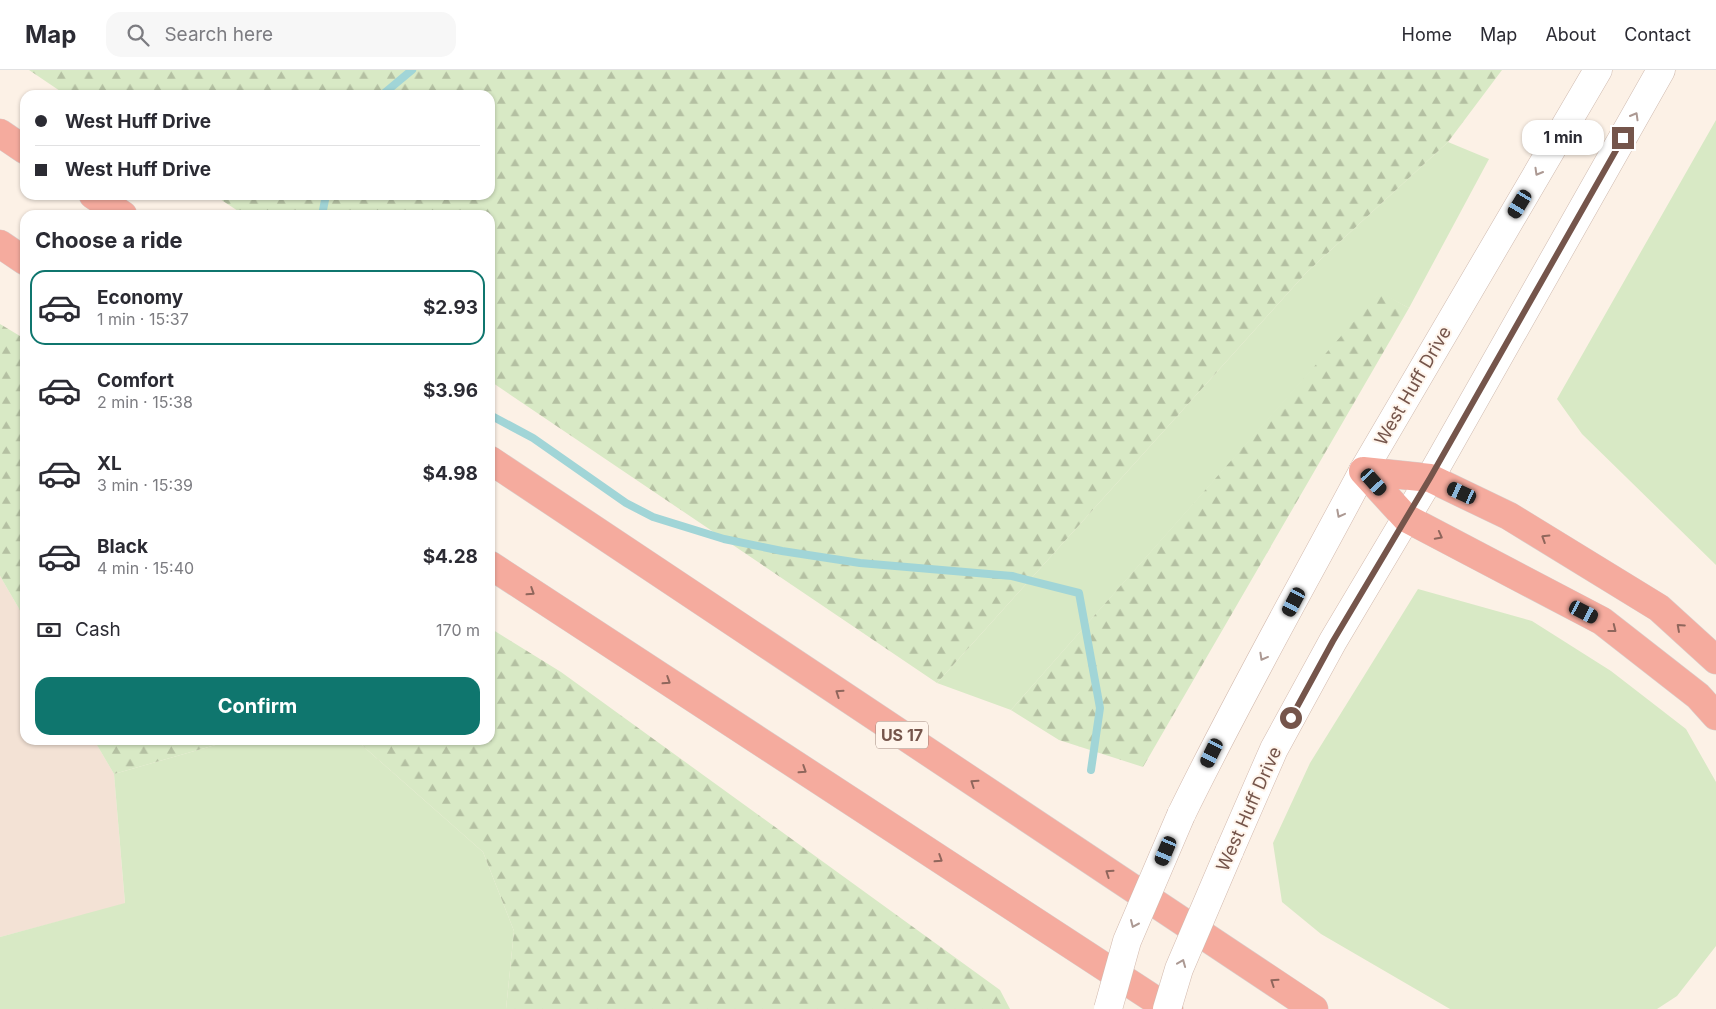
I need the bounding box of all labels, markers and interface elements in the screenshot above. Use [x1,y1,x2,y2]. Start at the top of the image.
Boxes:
search box [106,12,456,57]
text: Map [25,20,76,49]
icon: search [124,21,152,49]
text: Search here [164,23,273,46]
text: Home [1402,24,1452,45]
text: Map [1480,24,1517,45]
text: About [1545,24,1596,45]
text: Contact [1624,24,1691,45]
text: West Huff Drive [65,110,211,133]
one-way arrow [1629,112,1639,121]
callout: 1 min [1523,120,1606,156]
text: 1 min [1543,127,1583,147]
route end [1612,127,1634,149]
text: West Huff Drive [65,158,211,181]
one-way arrow [1534,167,1544,176]
car [1505,187,1534,221]
text: Choose a ride [35,227,183,253]
icon: car [37,285,82,330]
text: Economy [97,286,183,309]
text: $2.93 [423,296,478,319]
text: 1 min · 15:37 [97,309,189,329]
street label: West Huff Drive [1370,322,1455,449]
icon: car [37,368,82,413]
text: Comfort [97,369,174,392]
text: $3.96 [423,379,478,402]
text: 2 min · 15:38 [97,392,193,412]
icon: car [37,451,82,496]
text: XL [97,452,122,475]
text: $4.98 [423,462,478,485]
car [1358,466,1389,498]
text: 3 min · 15:39 [97,475,193,495]
car [1445,480,1478,506]
one-way arrow [1337,508,1347,517]
one-way arrow [1434,529,1443,539]
icon: car [37,534,82,579]
one-way arrow [1541,534,1550,544]
text: Black [97,535,148,558]
text: $4.28 [423,545,478,568]
text: 4 min · 15:40 [97,558,194,578]
one-way arrow [525,585,534,595]
car [1280,585,1307,619]
car [1567,599,1600,625]
icon: cash [35,616,63,644]
text: Cash [75,618,121,641]
text: 170 m [436,620,480,640]
one-way arrow [1607,624,1616,632]
one-way arrow [1676,624,1685,633]
one-way arrow [1260,651,1270,660]
one-way arrow [661,674,670,684]
button: Confirm [35,677,480,735]
one-way arrow [835,689,844,699]
route start [1280,707,1302,729]
road number: US 17 [876,722,928,748]
car [1198,736,1225,770]
street label: West Huff Drive [1212,743,1285,874]
one-way arrow [797,763,806,773]
one-way arrow [970,779,979,789]
car [1153,834,1178,868]
one-way arrow [933,852,942,862]
one-way arrow [1106,869,1115,879]
one-way arrow [1129,919,1140,928]
one-way arrow [1175,959,1186,968]
one-way arrow [1270,979,1280,988]

